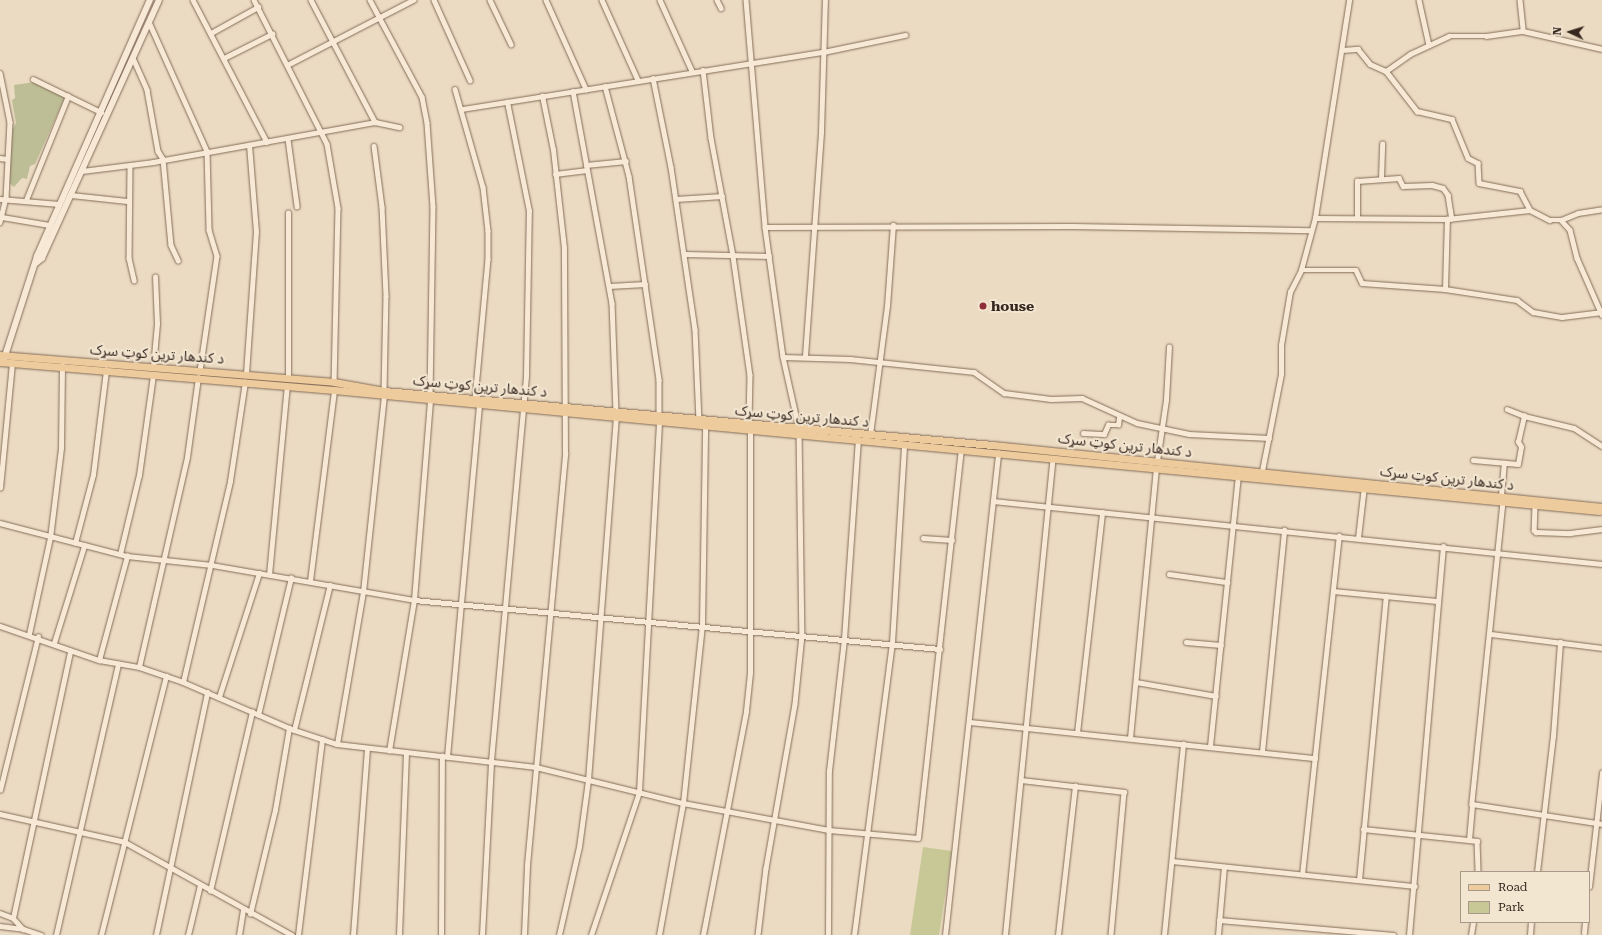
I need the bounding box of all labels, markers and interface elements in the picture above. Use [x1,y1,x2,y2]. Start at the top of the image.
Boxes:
north arrow [1550,12,1590,52]
text: N [1551,26,1564,36]
place label: house [991,298,1034,314]
marker: house [978,301,988,311]
street label: د کندهار ترين کوټ سړک [89,341,225,367]
street label: د کندهار ترين کوټ سړک [412,372,548,400]
street label: د کندهار ترين کوټ سړک [734,402,870,430]
street label: د کندهار ترين کوټ سړک [1057,430,1193,460]
street label: د کندهار ترين کوټ سړک [1379,463,1515,493]
legend [1460,871,1590,923]
text: Road [1498,880,1527,894]
text: Park [1498,900,1524,914]

